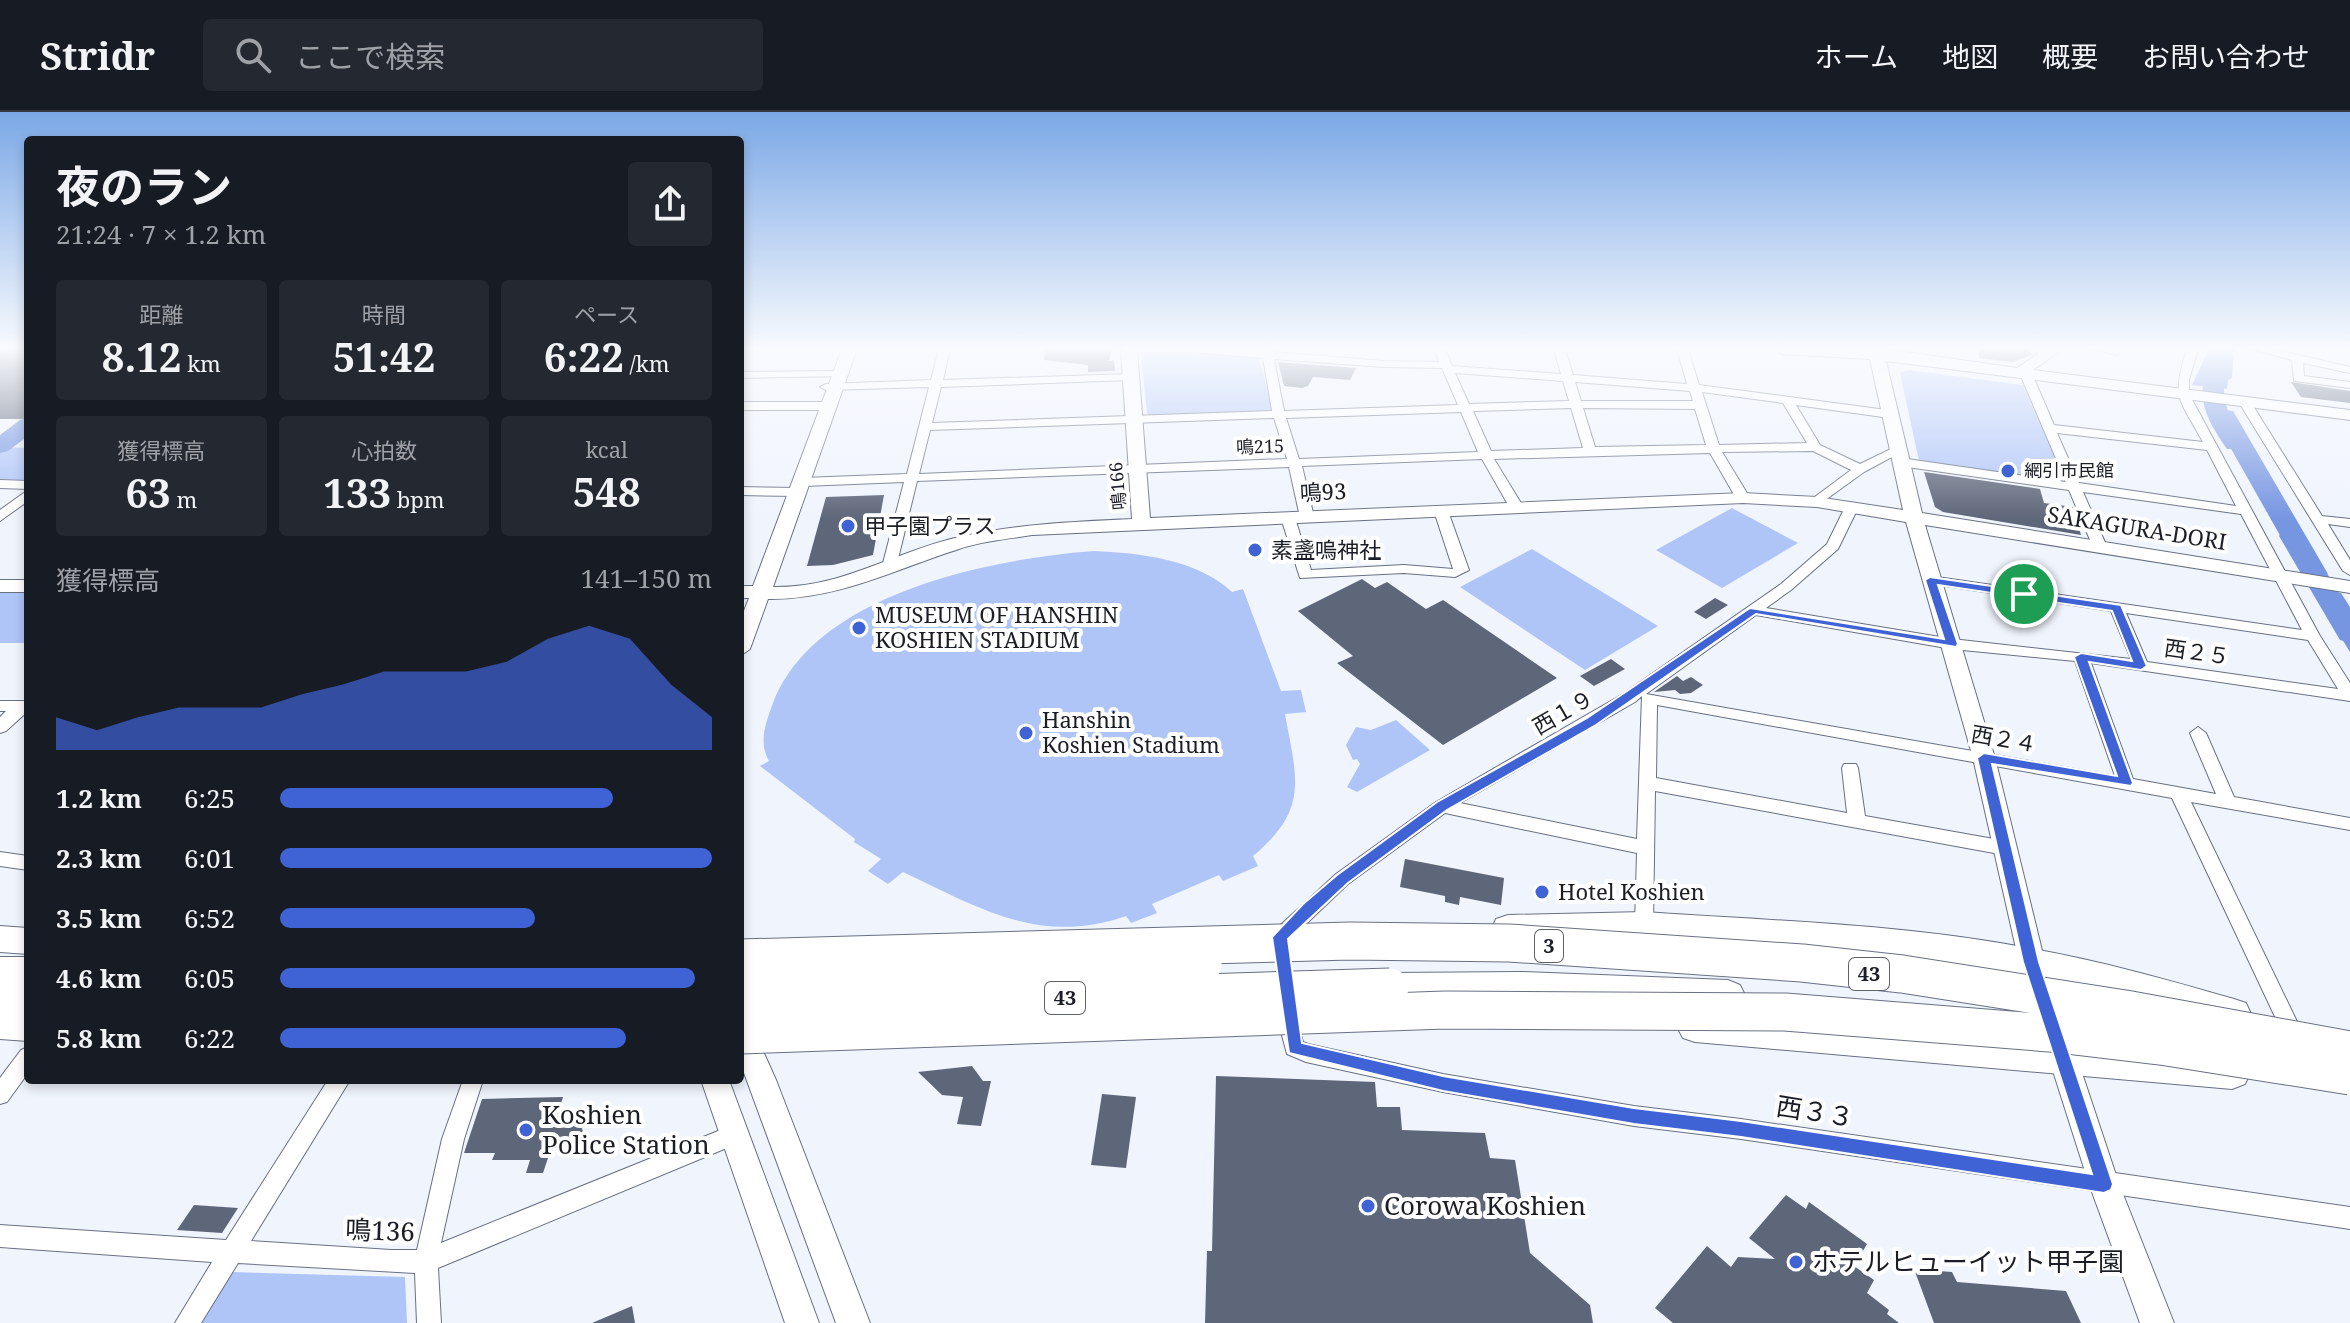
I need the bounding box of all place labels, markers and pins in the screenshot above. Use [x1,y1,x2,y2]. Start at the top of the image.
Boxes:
place label: 網引市民館 [2024,458,2114,482]
marker: 網引市民館 [1999,462,2017,480]
place label: 甲子園プラス [864,510,996,540]
marker: 甲子園プラス [839,517,857,535]
place label: 素盞嗚神社 [1271,534,1381,564]
marker: 素盞嗚神社 [1246,541,1264,559]
pin [1990,560,2058,628]
place label: MUSEUM OF HANSHIN KOSHIEN STADIUM [875,599,1118,654]
marker: MUSEUM OF HANSHIN KOSHIEN STADIUM [850,619,868,637]
place label: Hanshin Koshien Stadium [1042,704,1220,759]
marker: Hanshin Koshien Stadium [1017,724,1035,742]
place label: Hotel Koshien [1558,876,1705,906]
marker: Hotel Koshien [1533,883,1551,901]
place label: Koshien Police Station [542,1096,710,1162]
marker: Koshien Police Station [517,1121,535,1139]
place label: Corowa Koshien [1384,1187,1586,1223]
marker: Corowa Koshien [1359,1197,1377,1215]
place label: ホテルヒューイット甲子園 [1812,1243,2124,1279]
marker: ホテルヒューイット甲子園 [1787,1253,1805,1271]

